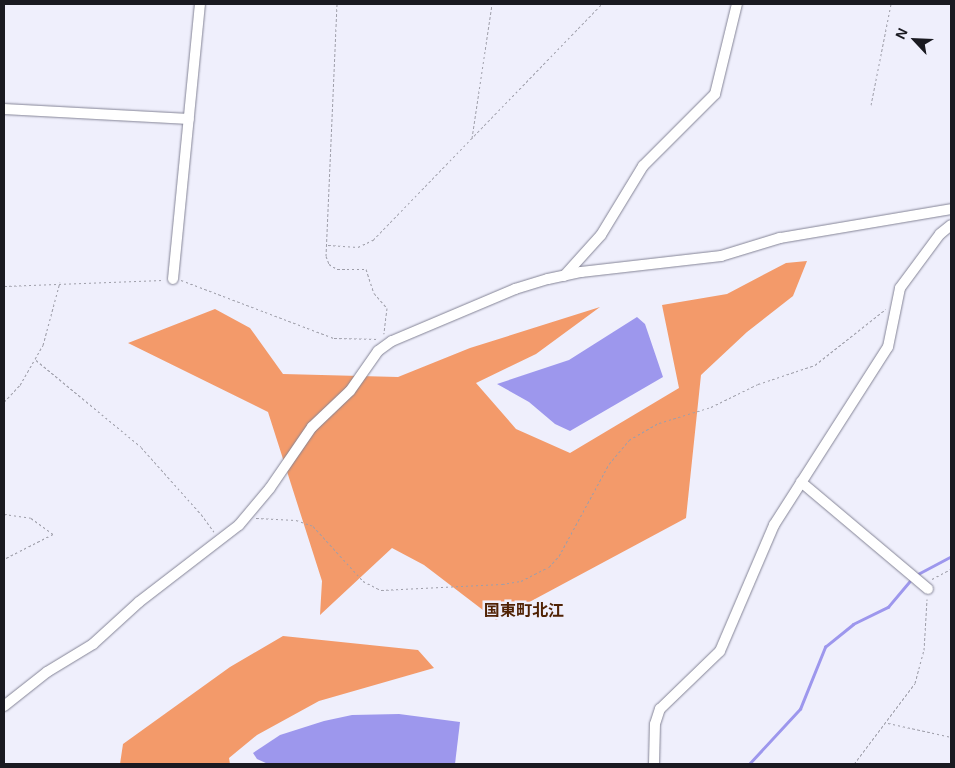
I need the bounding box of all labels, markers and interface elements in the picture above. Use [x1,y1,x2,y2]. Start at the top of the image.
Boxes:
north arrow [890,15,940,65]
text: N [892,26,911,42]
district label: 国東町北江 [484,601,564,621]

